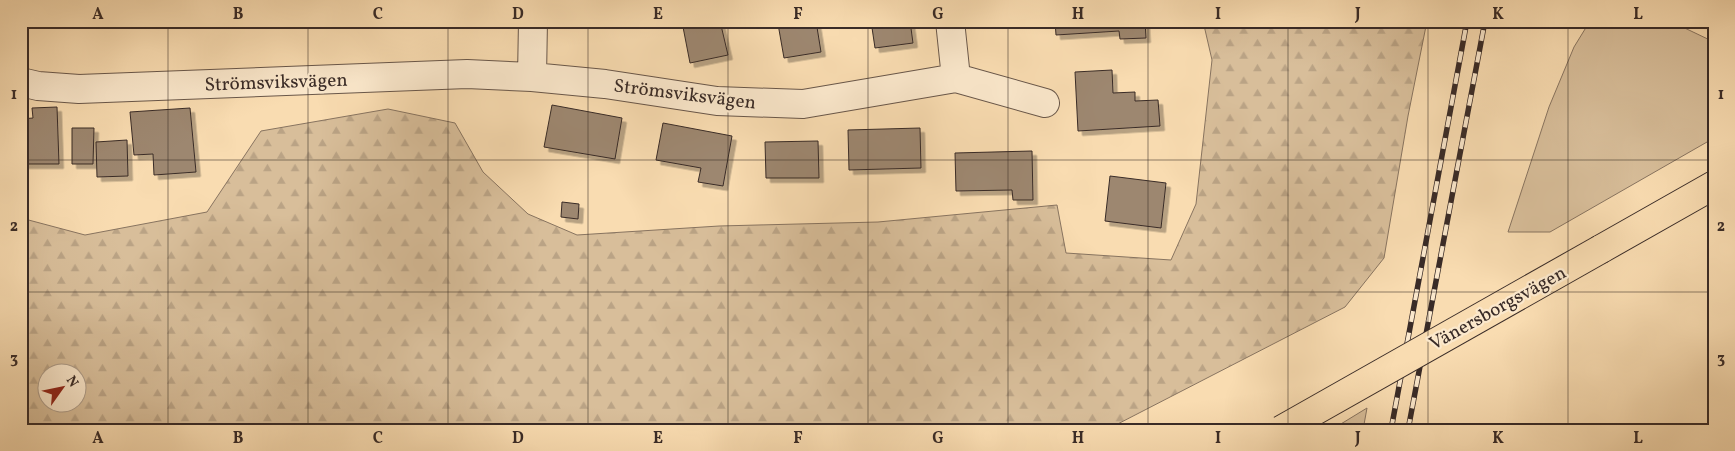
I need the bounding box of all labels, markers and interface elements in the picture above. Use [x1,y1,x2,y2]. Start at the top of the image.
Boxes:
text: A [92,4,104,26]
text: B [233,4,244,26]
text: C [373,4,383,26]
text: D [512,4,524,26]
text: E [653,4,663,26]
text: F [793,4,803,26]
text: G [932,4,944,26]
text: H [1072,4,1084,26]
text: I [1215,4,1221,26]
text: J [1354,4,1361,26]
text: K [1492,4,1504,26]
text: L [1633,4,1643,26]
street label: Strömsviksvägen [204,68,348,98]
street label: Strömsviksvägen [612,73,757,117]
text: 1 [11,84,17,106]
text: 1 [1718,84,1724,106]
text: 2 [10,216,18,238]
text: 2 [1717,216,1725,238]
street label: Vänersborgsvägen [1425,260,1571,357]
text: 3 [10,348,18,370]
text: 3 [1717,348,1725,370]
north arrow [38,364,88,414]
text: N [61,372,82,391]
text: A [92,428,104,450]
text: B [233,428,244,450]
text: C [373,428,383,450]
text: D [512,428,524,450]
text: E [653,428,663,450]
text: F [793,428,803,450]
text: G [932,428,944,450]
text: H [1072,428,1084,450]
text: I [1215,428,1221,450]
text: J [1354,428,1361,450]
text: K [1492,428,1504,450]
text: L [1633,428,1643,450]

